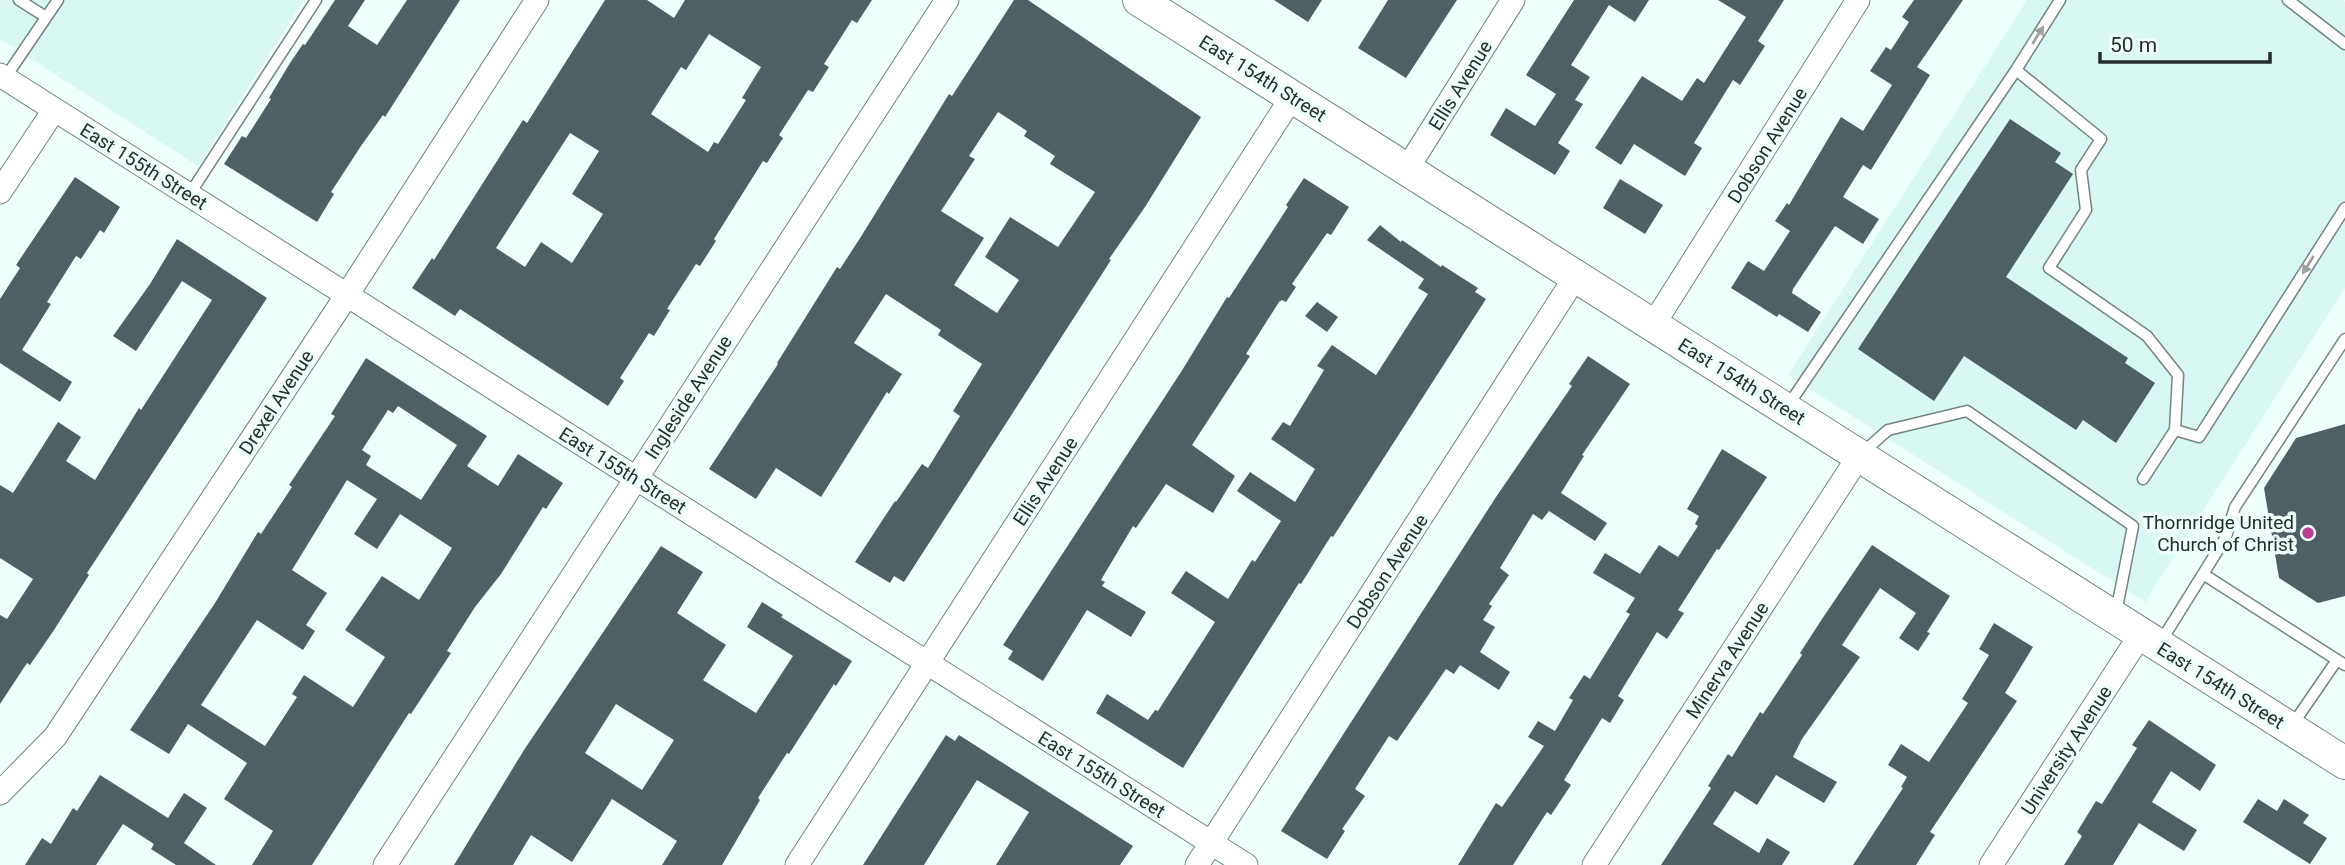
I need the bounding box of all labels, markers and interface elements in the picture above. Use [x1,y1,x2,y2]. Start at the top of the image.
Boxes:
scale bar [2100,21,2270,65]
one-way arrow [2031,26,2044,45]
street label: East 154th Street [1195,30,1330,127]
text: 50 m [2110,33,2157,57]
street label: Ellis Avenue [1424,36,1497,134]
street label: Dobson Avenue [1723,83,1812,207]
street label: East 155th Street [76,118,211,215]
one-way arrow [2302,256,2315,275]
street label: Ingleside Avenue [640,331,737,464]
street label: East 154th Street [1674,333,1809,430]
street label: Drexel Avenue [234,346,319,459]
street label: East 155th Street [555,422,690,519]
street label: Ellis Avenue [1008,433,1083,530]
street label: Dobson Avenue [1342,510,1433,633]
place label: Thornridge United Church of Christ [2143,511,2294,556]
marker: Thornridge United Church of Christ [2300,525,2316,541]
street label: Minerva Avenue [1681,598,1774,723]
street label: East 154th Street [2153,637,2288,734]
street label: University Avenue [2016,681,2117,819]
street label: East 155th Street [1034,726,1169,823]

